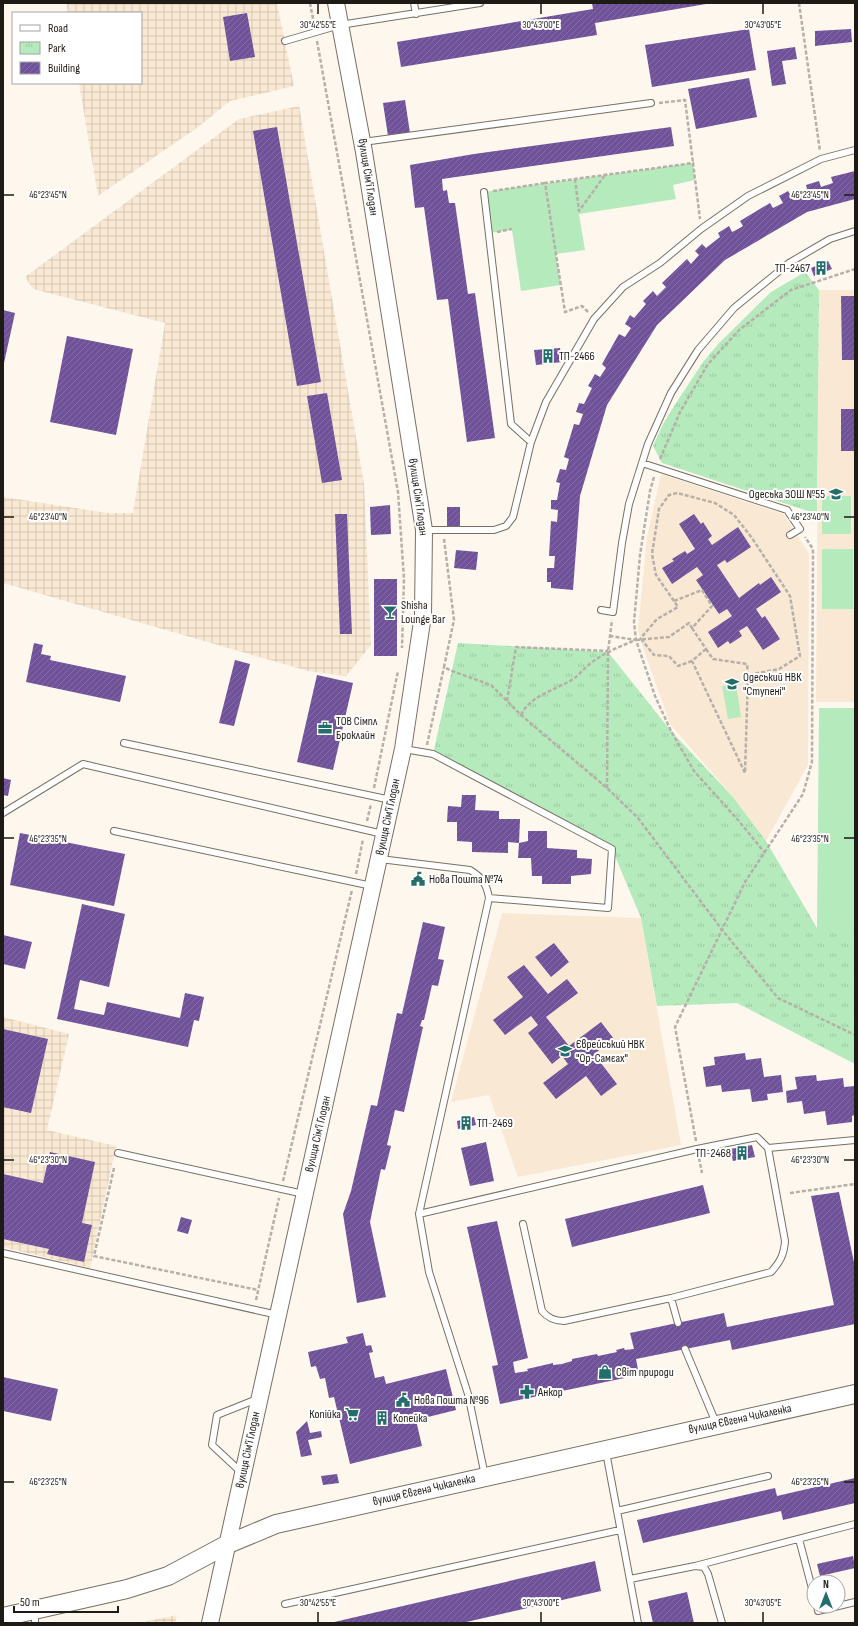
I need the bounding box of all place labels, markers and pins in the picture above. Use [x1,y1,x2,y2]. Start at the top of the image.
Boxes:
building icon: ТП-2467 [813,260,829,276]
place label: ТП-2467 [775,261,810,276]
building icon: ТП-2466 [540,348,556,364]
place label: ТП-2466 [559,349,595,364]
school or university icon: Одеська ЗОШ №55 [828,486,844,502]
place label: Одеська ЗОШ №55 [749,487,825,502]
place label: Shisha Lounge Bar [401,598,446,627]
bar icon: Shisha Lounge Bar [382,604,398,620]
place label: Одеський НВК "Ступені" [743,670,802,699]
school or university icon: Одеський НВК "Ступені" [724,676,740,692]
place label: ТОВ Сімпл Броклайн [336,714,378,743]
office icon: ТОВ Сімпл Броклайн [317,720,333,736]
public building icon: Нова Пошта №74 [410,871,426,887]
place label: Нова Пошта №74 [429,872,503,887]
place label: Єврейський НВК "Ор-Самєах" [576,1037,645,1066]
school or university icon: Єврейський НВК "Ор-Самєах" [557,1043,573,1059]
building icon: ТП-2469 [458,1115,474,1131]
place label: ТП-2469 [477,1116,513,1131]
building icon: ТП-2468 [734,1145,750,1161]
place label: ТП-2468 [695,1146,731,1161]
shop icon: Світ природи [597,1364,613,1380]
place label: Світ природи [616,1365,674,1380]
pharmacy icon: Анкор [519,1384,535,1400]
place label: Анкор [537,1385,563,1400]
public building icon: Нова Пошта №96 [395,1392,411,1408]
place label: Нова Пошта №96 [414,1393,489,1408]
supermarket icon: Копійка [344,1406,360,1422]
place label: Копійка [309,1407,341,1422]
building icon: Копейка [374,1410,390,1426]
place label: Копейка [393,1411,428,1426]

